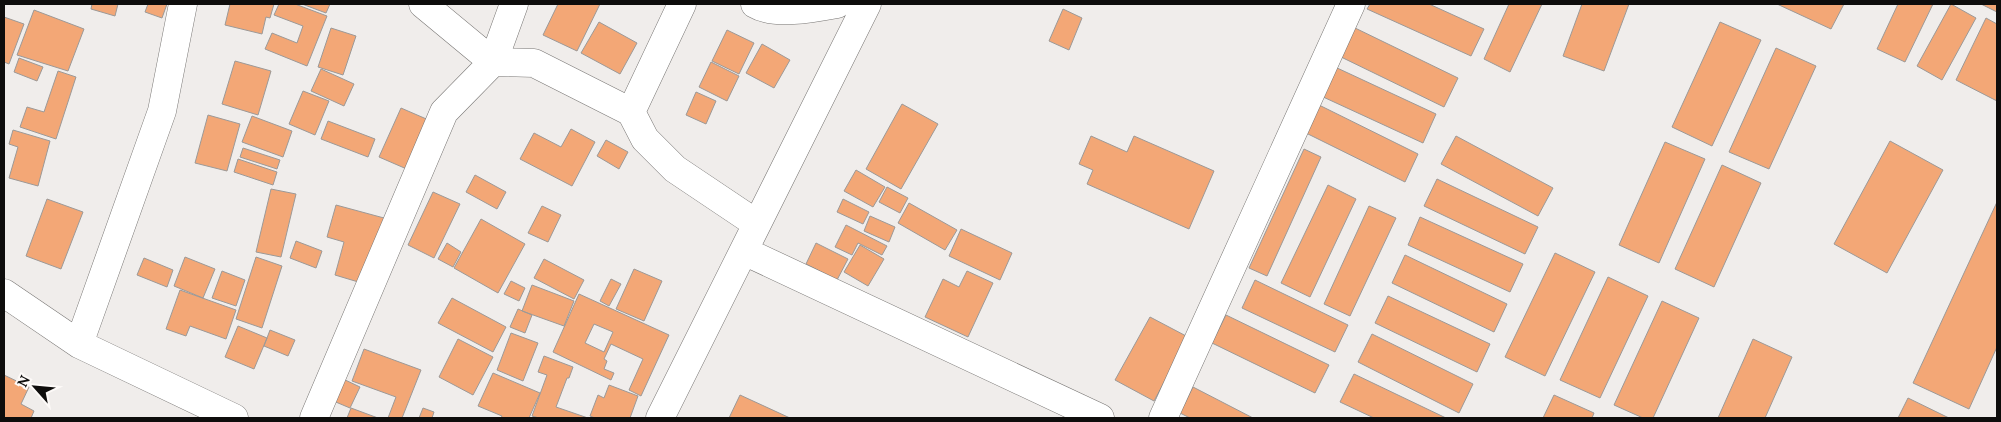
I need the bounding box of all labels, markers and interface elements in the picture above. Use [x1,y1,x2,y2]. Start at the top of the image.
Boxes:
north arrow [10,362,60,412]
text: N [13,372,34,390]

